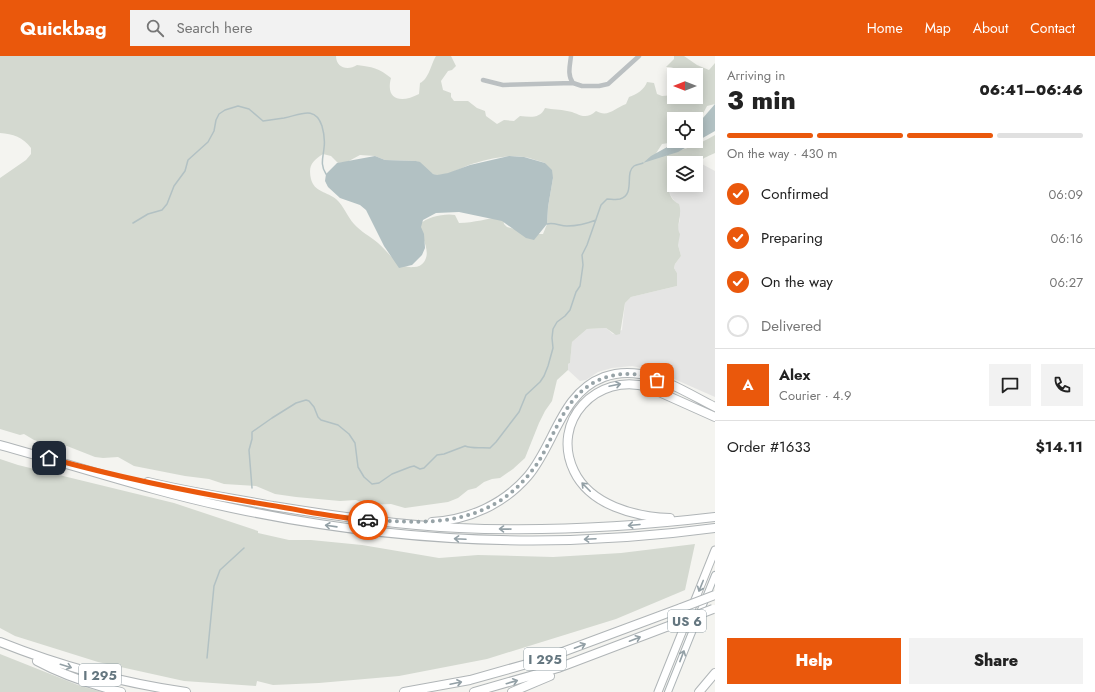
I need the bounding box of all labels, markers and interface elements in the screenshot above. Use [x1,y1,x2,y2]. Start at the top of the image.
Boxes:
search box [130,10,410,46]
text: Quickbag [20,15,106,42]
icon: search [144,17,166,39]
text: Search here [176,17,252,39]
text: Home [867,18,903,38]
text: Map [925,18,951,38]
text: About [973,18,1008,38]
text: Contact [1030,18,1075,38]
text: Arriving in [727,66,785,85]
north arrow [667,68,703,104]
map controls [667,68,703,192]
text: 06:41–06:46 [980,79,1083,101]
text: 3 min [727,81,796,119]
button: locate [667,112,703,148]
text: On the way · 430 m [727,144,838,163]
button: layers [667,156,703,192]
icon: check [727,183,749,205]
text: Confirmed [761,183,829,205]
text: 06:09 [1049,185,1083,204]
icon: check [727,227,749,249]
text: Preparing [761,227,823,249]
text: 06:16 [1050,229,1083,248]
icon: check [727,271,749,293]
text: On the way [761,271,833,293]
text: 06:27 [1050,273,1083,292]
text: Delivered [761,315,822,337]
pin [640,363,674,397]
text: Alex [779,364,810,386]
button: chat [989,364,1031,406]
button: phone [1041,364,1083,406]
icon: bag [646,369,668,391]
text: A [742,374,754,396]
one-way arrow [608,381,621,389]
text: Courier · 4.9 [779,386,852,405]
text: Order #1633 [727,436,811,458]
text: $14.11 [1035,436,1083,458]
pin [32,441,66,475]
icon: home [38,447,60,469]
one-way arrow [581,482,591,492]
courier [348,500,388,540]
icon: car [357,509,379,531]
one-way arrow [325,522,338,530]
one-way arrow [628,522,641,529]
one-way arrow [499,525,512,533]
one-way arrow [454,535,467,542]
one-way arrow [584,535,597,543]
one-way arrow [696,580,704,592]
road number: US 6 [668,610,706,632]
one-way arrow [628,635,640,643]
button: Help [727,638,901,684]
button: Share [909,638,1083,684]
one-way arrow [574,642,586,650]
road number: I 295 [524,648,566,670]
one-way arrow [679,650,687,662]
one-way arrow [59,663,72,670]
road number: I 295 [79,664,121,686]
one-way arrow [505,678,518,685]
one-way arrow [449,679,462,687]

